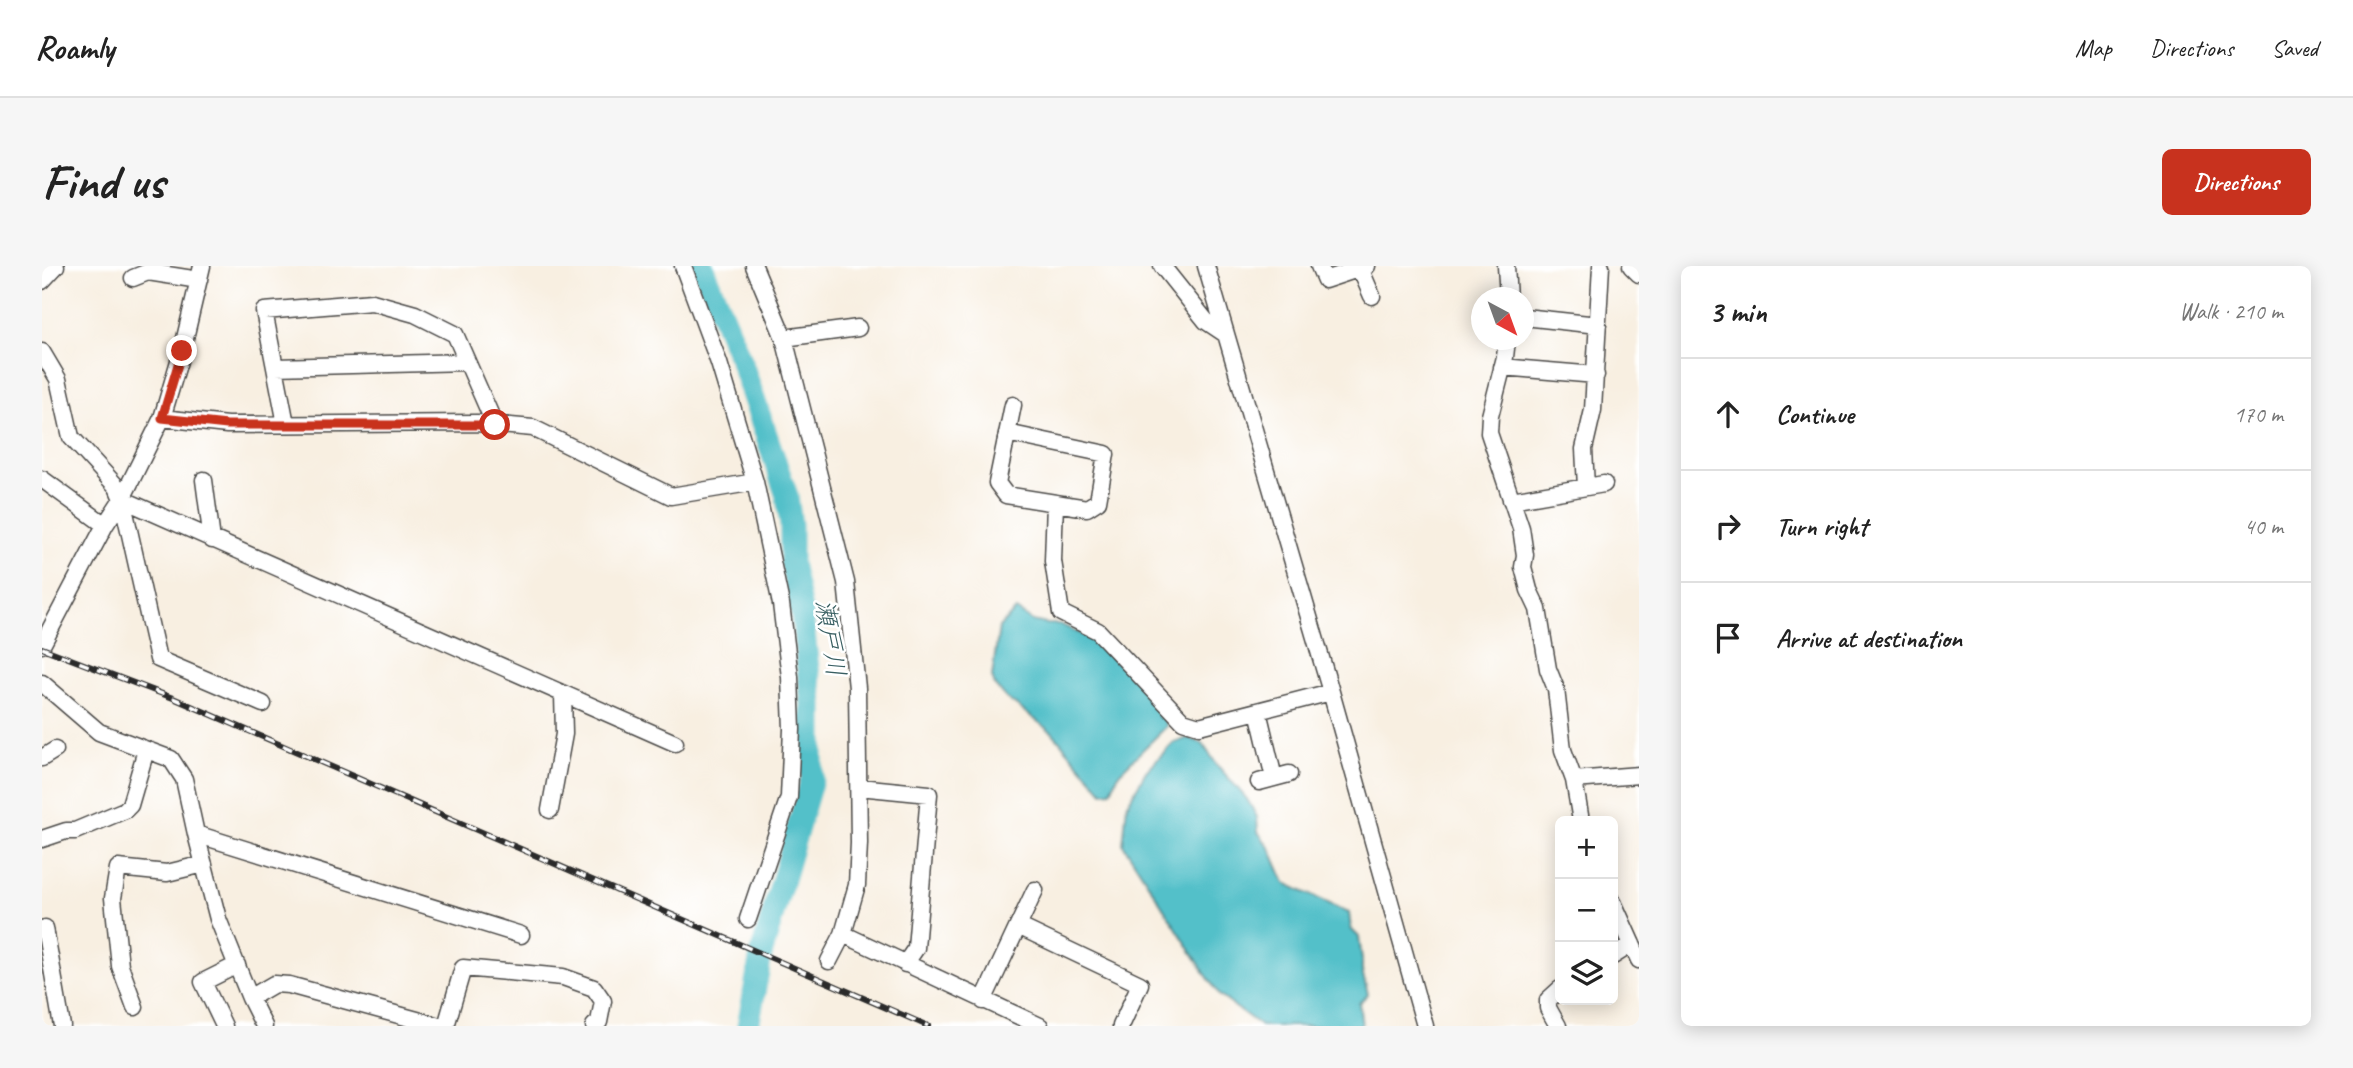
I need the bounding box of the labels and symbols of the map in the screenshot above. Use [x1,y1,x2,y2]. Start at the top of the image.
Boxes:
north arrow [1471,287,1534,350]
route end [166,335,197,366]
route start [479,409,510,440]
water label: 瀬戸川 [808,597,853,679]

